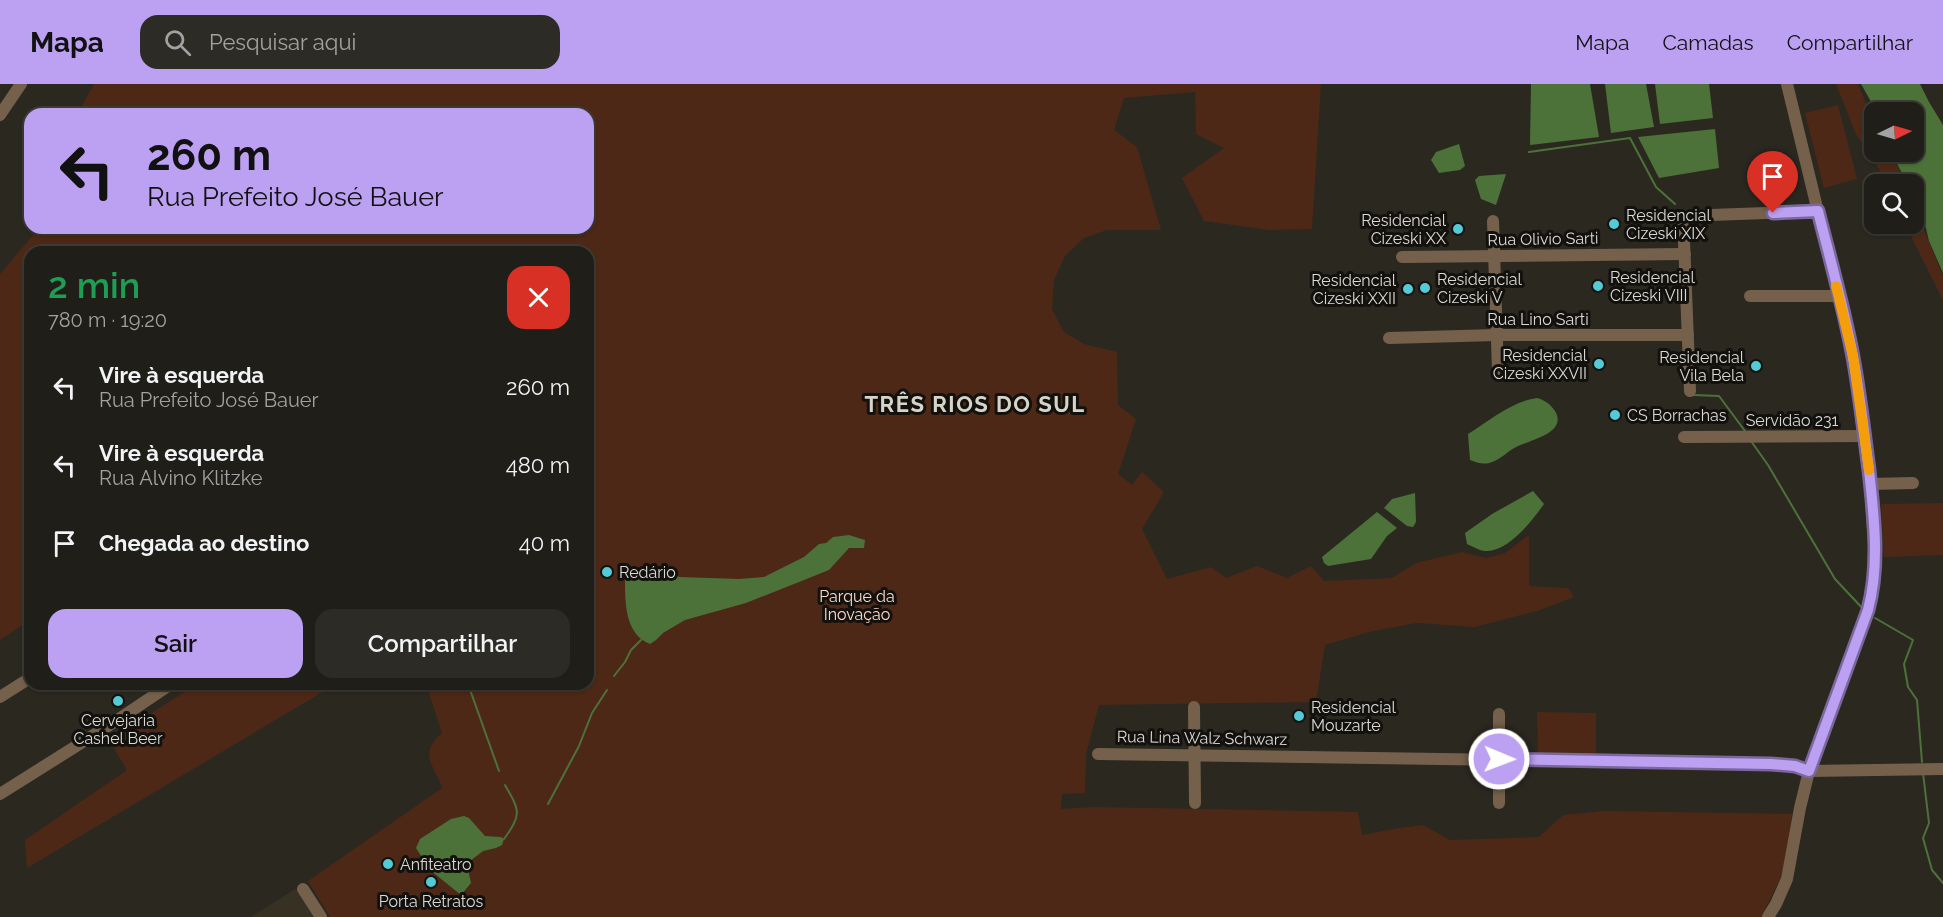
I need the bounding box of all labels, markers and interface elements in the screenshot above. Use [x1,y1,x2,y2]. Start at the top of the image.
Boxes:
search box [140,15,560,69]
text: Mapa [30,26,104,59]
icon: search [161,26,194,59]
text: Pesquisar aqui [209,29,356,55]
text: Mapa [1575,30,1629,55]
text: Camadas [1662,30,1754,55]
text: Compartilhar [1787,30,1913,55]
north arrow [1864,102,1924,162]
map controls [1864,102,1924,234]
text: 260 m [147,131,271,180]
icon: left [48,132,126,210]
pin [1747,151,1798,213]
icon: arrive [1756,160,1789,193]
button: search [1864,174,1924,234]
text: Rua Prefeito José Bauer [147,181,443,212]
place label: Residencial Cizeski XIX [1626,206,1711,243]
place label: Residencial Cizeski XX [1361,211,1447,248]
marker: Residencial Cizeski XIX [1607,217,1621,231]
marker: Residencial Cizeski XX [1451,222,1465,236]
street label: Rua Olivio Sarti [1487,229,1599,249]
text: 2 min [48,264,140,306]
button: close [507,266,570,329]
place label: Residencial Cizeski VIII [1610,268,1695,305]
place label: Residencial Cizeski V [1437,270,1522,307]
place label: Residencial Cizeski XXII [1311,271,1397,308]
marker: Residencial Cizeski VIII [1591,279,1605,293]
marker: Residencial Cizeski V [1418,281,1432,295]
marker: Residencial Cizeski XXII [1401,282,1415,296]
text: 780 m · 19:20 [48,308,167,332]
street label: Rua Lino Sarti [1487,310,1589,329]
place label: Residencial Cizeski XXVII [1493,346,1588,383]
place label: Residencial Vila Bela [1659,348,1745,385]
marker: Residencial Cizeski XXVII [1592,357,1606,371]
marker: Residencial Vila Bela [1749,359,1763,373]
text: Vire à esquerda [99,362,264,388]
icon: left [48,371,81,404]
text: 260 m [506,374,570,400]
text: Rua Prefeito José Bauer [99,388,319,412]
district label: TRÊS RIOS DO SUL [865,391,1086,417]
place label: CS Borrachas [1627,406,1727,425]
marker: CS Borrachas [1608,408,1622,422]
street label: Servidão 231 [1746,411,1839,430]
text: Vire à esquerda [99,440,264,466]
icon: left [48,449,81,482]
text: 480 m [506,452,570,478]
text: Rua Alvino Klitzke [99,466,262,490]
icon: arrive [48,527,81,560]
text: Chegada ao destino [99,530,309,556]
text: 40 m [519,530,570,556]
place label: Redário [619,563,676,582]
marker: Redário [600,565,614,579]
park label: Parque da Inovação [819,587,895,624]
button: Sair [48,609,303,678]
button: Compartilhar [315,609,570,678]
marker: Cervejaria Cashel Beer [111,694,125,708]
place label: Residencial Mouzarte [1311,698,1396,735]
marker: Residencial Mouzarte [1292,709,1306,723]
place label: Cervejaria Cashel Beer [73,711,163,748]
street label: Rua Lina Walz Schwarz [1117,727,1288,749]
position arrow [1467,727,1531,791]
place label: Anfiteatro [400,855,472,874]
marker: Anfiteatro [381,857,395,871]
marker: Porta Retratos [424,875,438,889]
place label: Porta Retratos [379,892,484,911]

